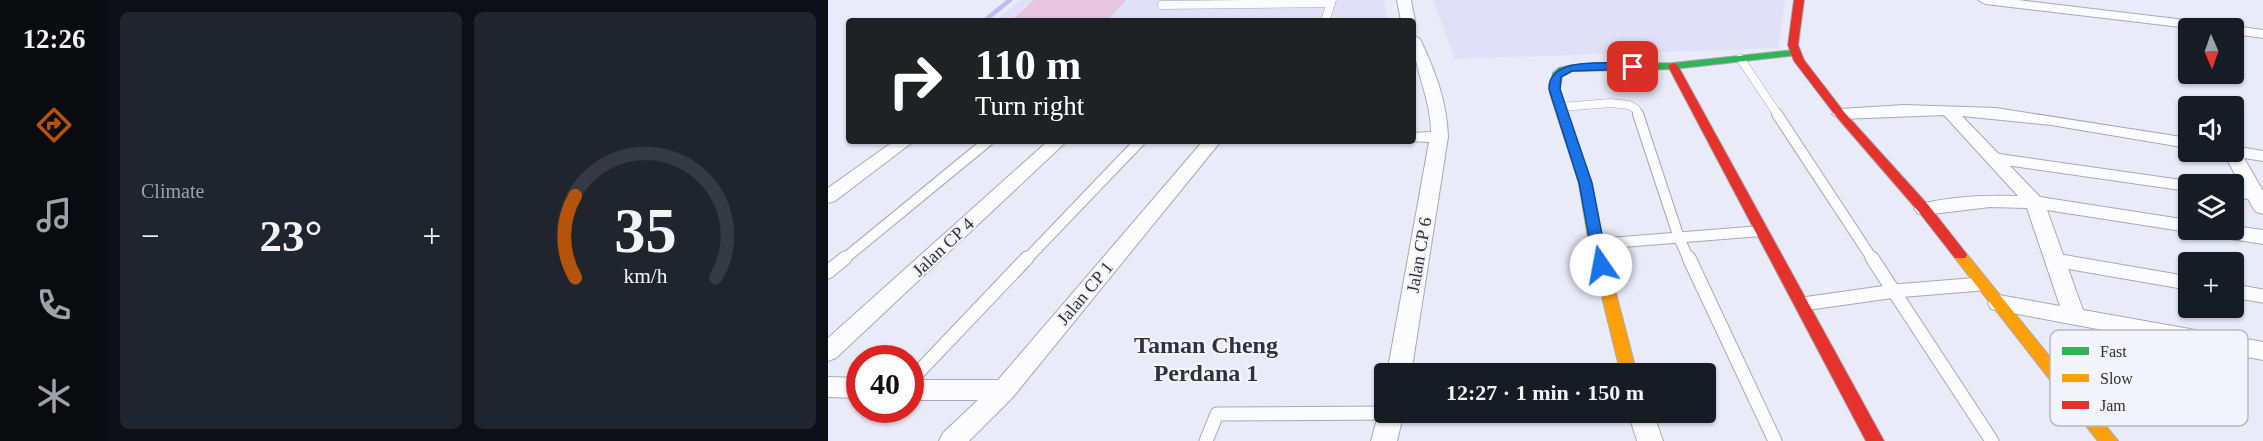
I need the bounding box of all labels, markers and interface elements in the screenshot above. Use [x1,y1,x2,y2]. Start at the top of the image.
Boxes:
north arrow [2178,18,2244,84]
map controls [2178,18,2244,318]
text: 12:26 [23,24,86,54]
pin [1607,41,1658,92]
icon: right [876,42,954,120]
text: 110 m [975,42,1081,88]
icon: arrive [1616,50,1649,83]
text: Turn right [975,91,1084,121]
button: sound [2178,96,2244,162]
icon: directions [33,104,75,146]
button: layers [2178,174,2244,240]
text: Climate [141,180,204,202]
icon: music [33,194,75,236]
text: 35 [614,196,676,265]
text: 23° [260,211,323,261]
street label: Jalan CP 4 [908,214,978,280]
street label: Jalan CP 6 [1403,216,1435,294]
text: − [141,218,160,254]
text: + [422,218,441,254]
position arrow [1569,233,1633,297]
button: + [2178,252,2244,318]
street label: Jalan CP 1 [1053,257,1117,329]
text: km/h [623,264,667,288]
icon: phone [33,284,75,326]
legend [2050,330,2248,426]
district label: Taman Cheng Perdana 1 [1134,332,1278,386]
text: Fast [2100,343,2127,360]
speed limit sign: 40 [846,345,924,423]
text: Slow [2100,370,2133,387]
icon: climate [33,375,75,417]
text: 12:27 · 1 min · 150 m [1446,380,1644,405]
text: Jam [2100,397,2126,414]

